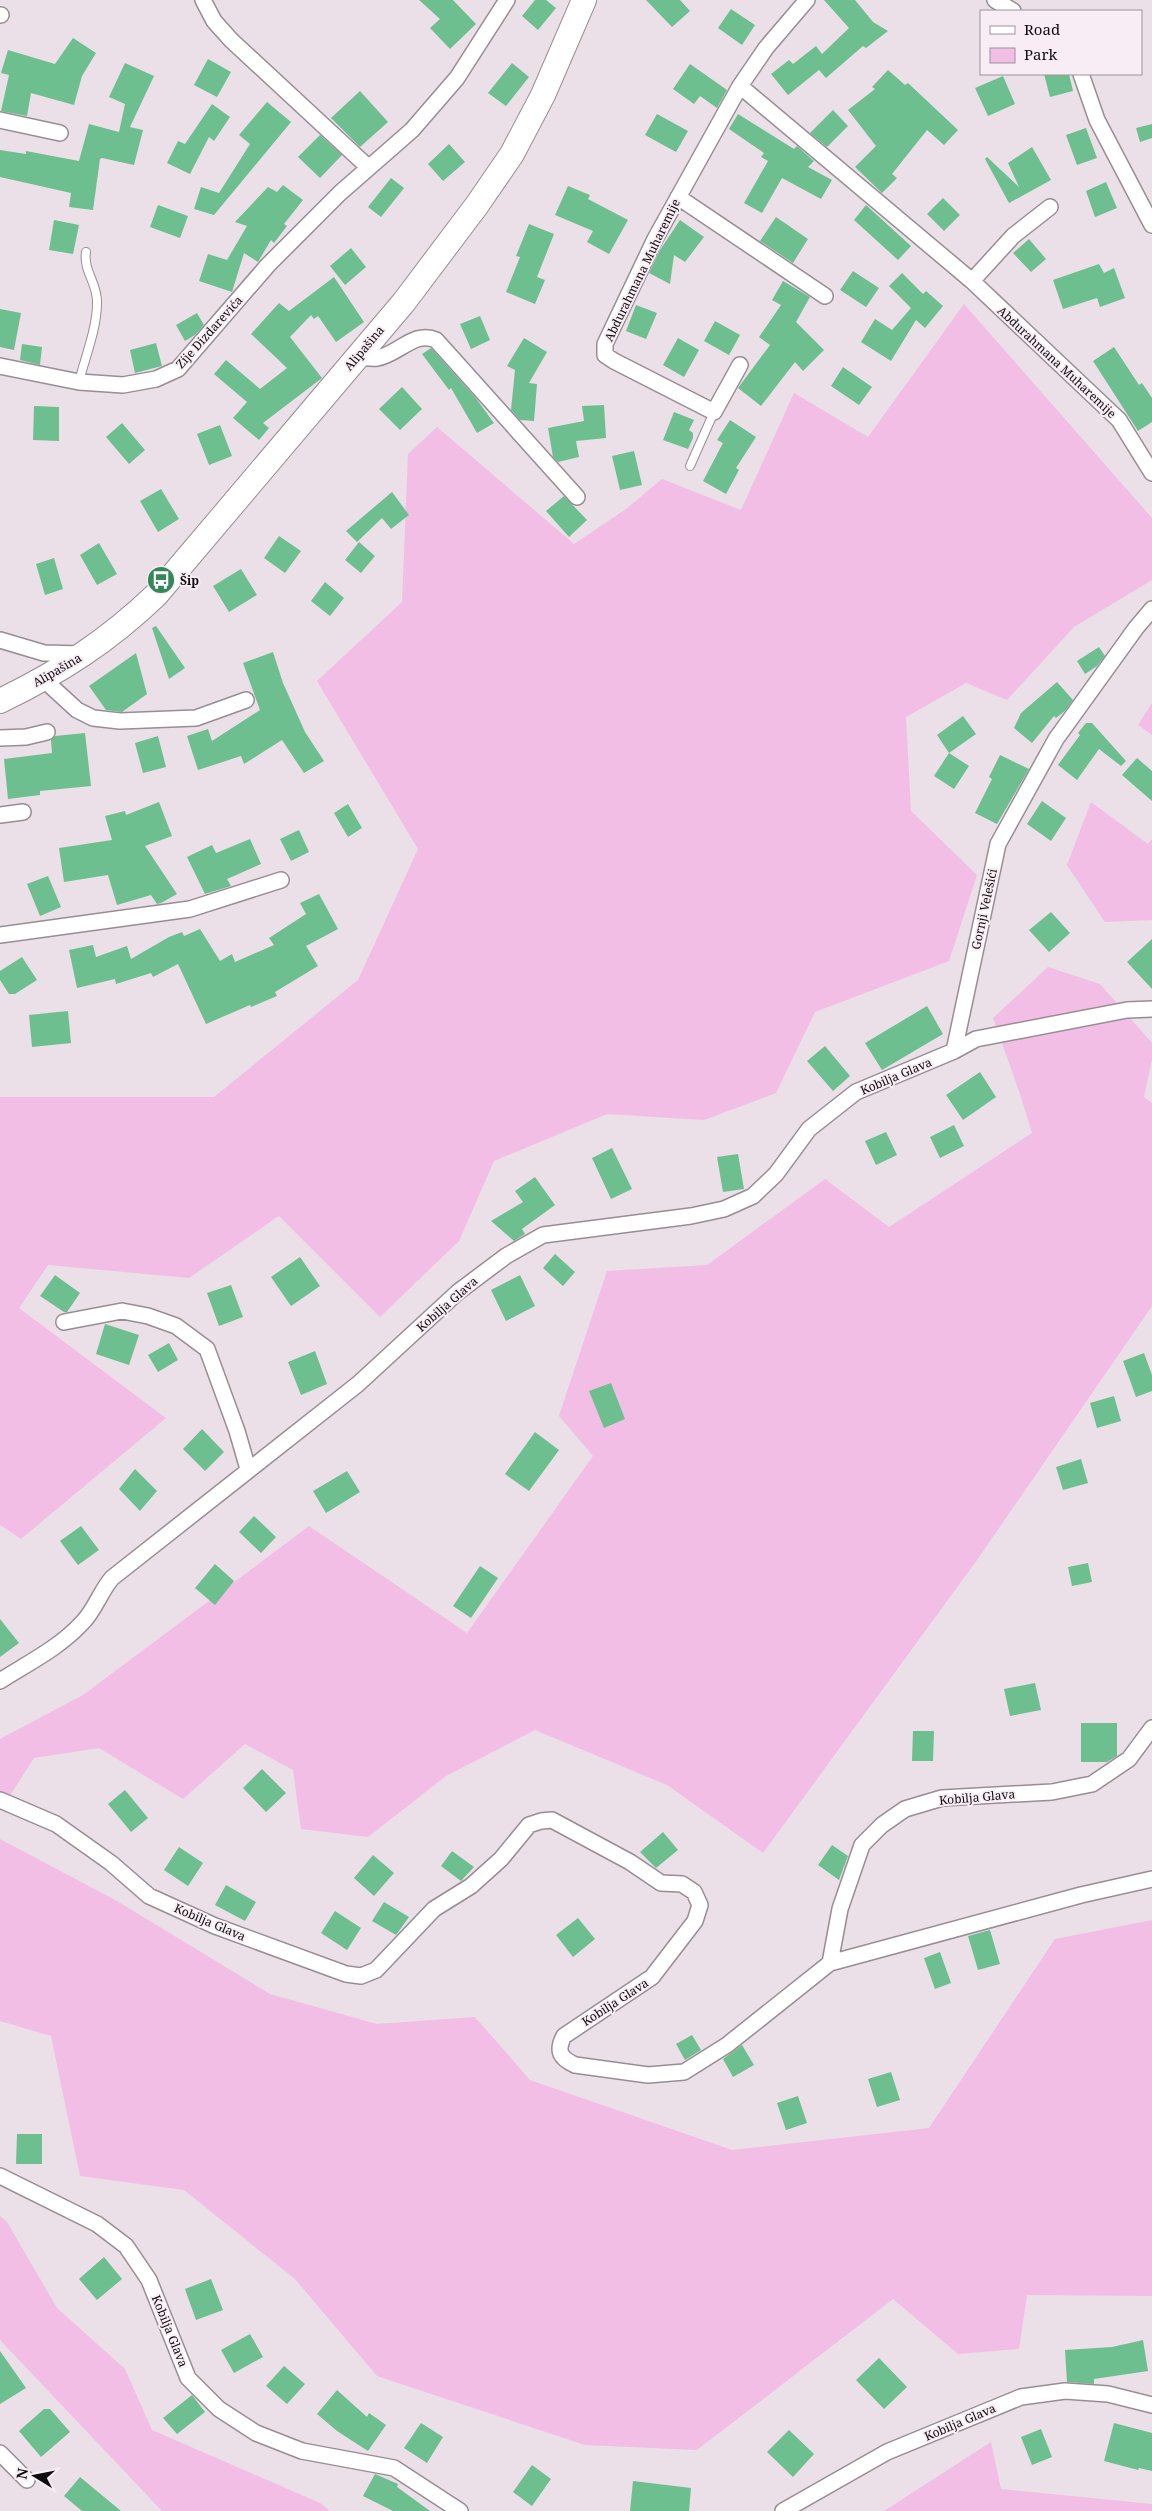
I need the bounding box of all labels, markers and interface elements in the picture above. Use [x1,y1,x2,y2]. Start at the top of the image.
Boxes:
legend [980,10,1142,75]
text: Road [1024,19,1060,39]
text: Park [1024,44,1058,64]
street label: Abdurahmana Muharemije [600,196,684,344]
street label: Zije Dizdarevića [172,292,246,372]
street label: Abdurahmana Muharemije [994,302,1120,422]
street label: Alipašina [340,322,388,374]
bus stop icon: Šip [146,565,176,595]
place label: Šip [180,572,199,589]
street label: Alipašina [29,649,85,691]
street label: Gornji Velešići [967,867,1001,951]
street label: Kobilja Glava [858,1053,935,1099]
street label: Kobilja Glava [413,1272,482,1335]
street label: Kobilja Glava [938,1785,1016,1809]
street label: Kobilja Glava [172,1899,249,1945]
street label: Kobilja Glava [578,1974,652,2030]
street label: Kobilja Glava [148,2292,192,2370]
street label: Kobilja Glava [922,2399,999,2445]
north arrow [10,2451,60,2501]
text: N [11,2467,32,2481]

